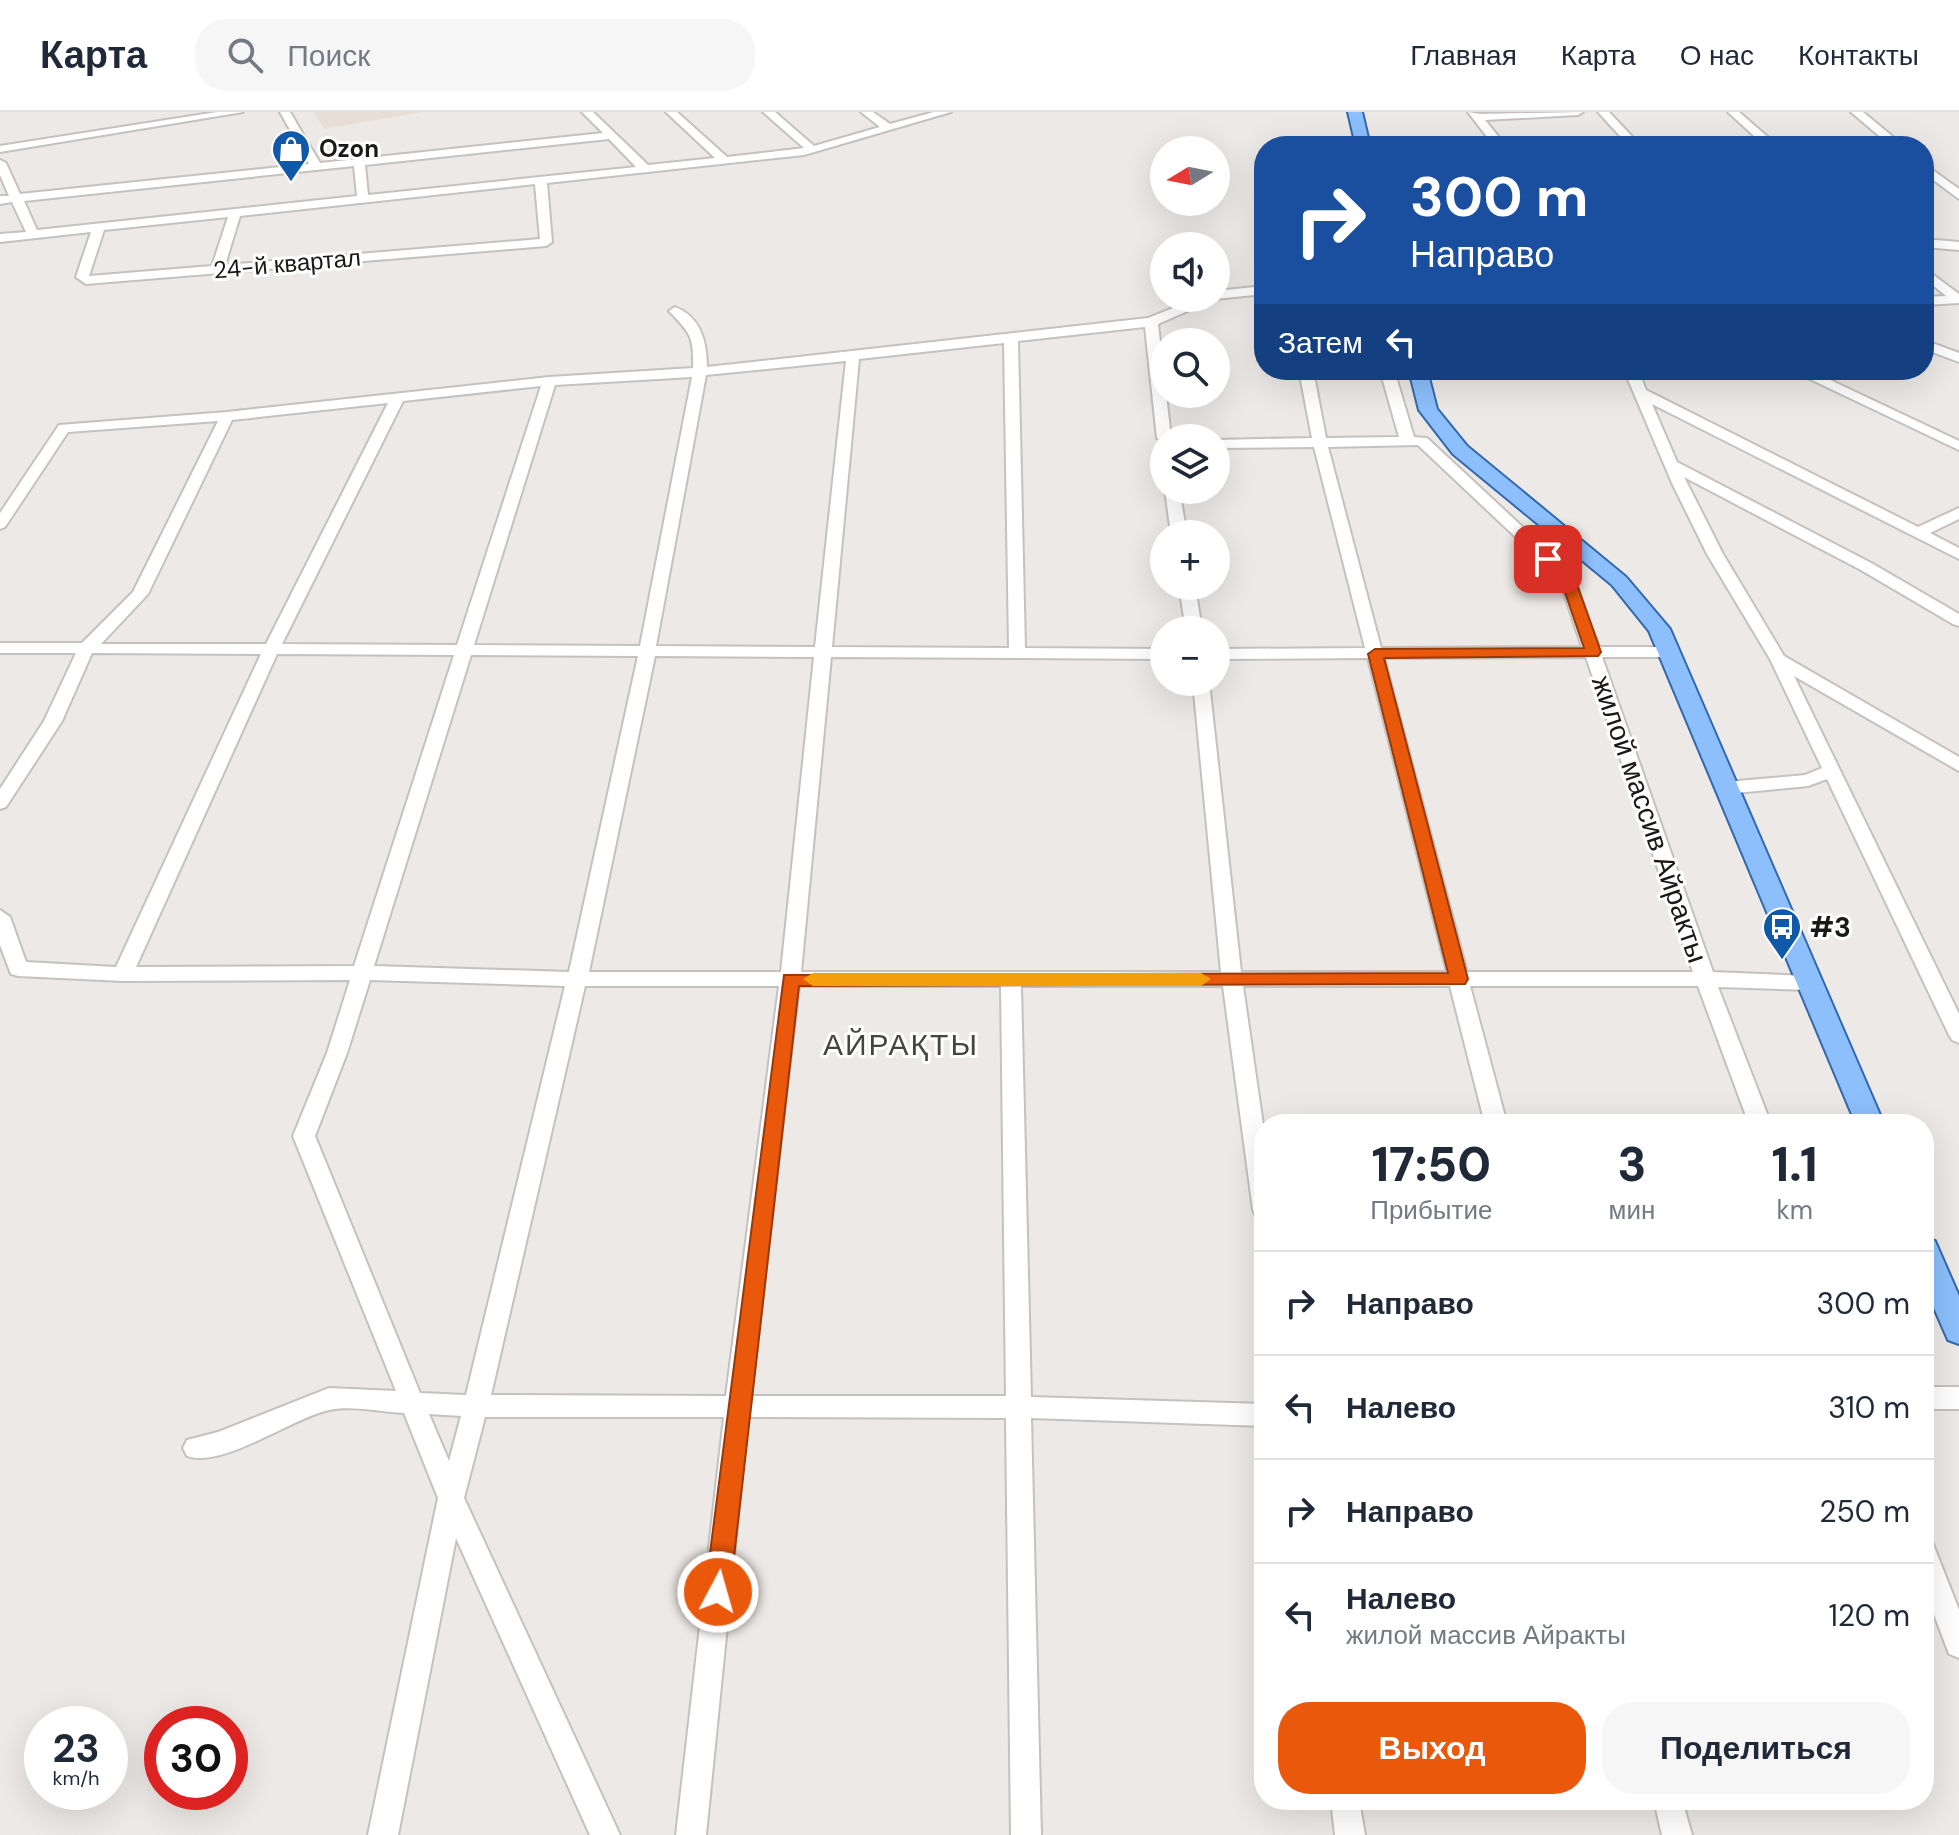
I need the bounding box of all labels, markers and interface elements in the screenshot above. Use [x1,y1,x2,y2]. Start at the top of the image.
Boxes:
search box [195,19,755,91]
text: Карта [40,30,147,80]
icon: search [223,33,267,77]
text: Поиск [287,36,370,75]
text: Главная [1410,37,1517,74]
text: Карта [1561,37,1636,74]
text: О нас [1680,37,1754,74]
text: Контакты [1798,37,1919,74]
shop icon: Ozon [270,128,312,183]
place label: Ozon [319,133,379,164]
north arrow [1150,136,1230,216]
map controls [1150,136,1230,696]
text: 300 m [1410,160,1588,233]
icon: right [1278,168,1382,272]
text: Направо [1410,231,1554,278]
button: sound [1150,232,1230,312]
street label: 24-й квартал [212,242,362,285]
icon: left [1379,320,1423,364]
text: Затем [1278,323,1363,362]
button: search [1150,328,1230,408]
button: layers [1150,424,1230,504]
button: + [1150,520,1230,600]
pin [1514,525,1582,593]
icon: arrive [1526,537,1570,581]
button: − [1150,616,1230,696]
street label: жилой массив Айракты [1583,671,1716,968]
bus stop icon: #3 [1761,906,1803,961]
place label: #3 [1810,909,1851,946]
district label: АЙРАҚТЫ [823,1025,979,1064]
text: 17:50 [1371,1133,1491,1196]
text: 3 [1617,1133,1646,1196]
text: 1.1 [1772,1133,1818,1196]
text: Прибытие [1370,1193,1492,1227]
text: мин [1609,1193,1655,1227]
text: km [1777,1193,1813,1227]
icon: right [1278,1281,1322,1325]
text: Направо [1346,1284,1474,1323]
text: 300 m [1817,1284,1910,1323]
icon: left [1278,1385,1322,1429]
text: Налево [1346,1388,1456,1427]
text: 310 m [1828,1388,1910,1427]
icon: right [1278,1489,1322,1533]
text: Направо [1346,1492,1474,1531]
text: 250 m [1819,1492,1910,1531]
position arrow [676,1550,760,1634]
text: Налево [1346,1579,1456,1618]
icon: left [1278,1593,1322,1637]
text: 120 m [1828,1596,1910,1635]
text: жилой массив Айракты [1346,1618,1626,1652]
button: Выход [1278,1702,1586,1794]
button: Поделиться [1602,1702,1910,1794]
speed limit sign: 30 [144,1706,248,1810]
text: 23 [52,1722,100,1774]
text: km/h [52,1765,100,1791]

